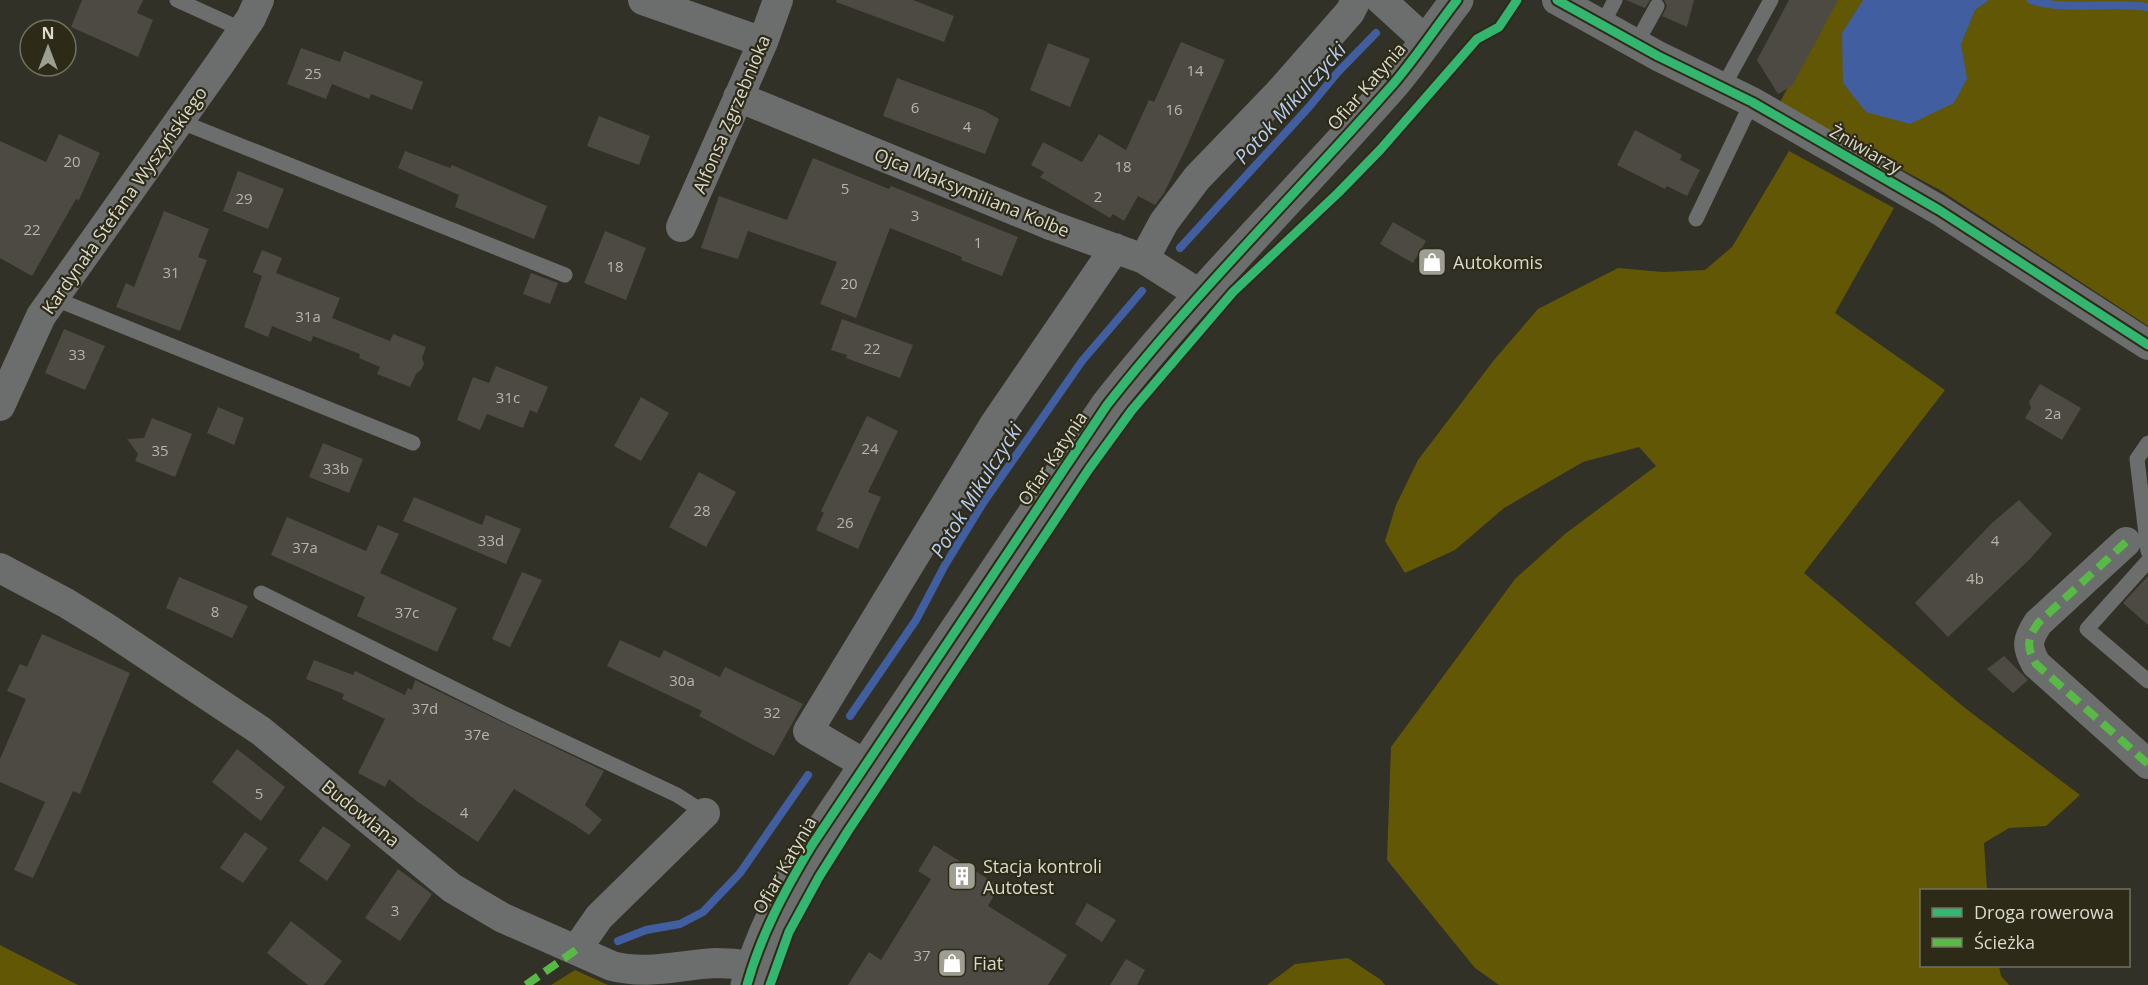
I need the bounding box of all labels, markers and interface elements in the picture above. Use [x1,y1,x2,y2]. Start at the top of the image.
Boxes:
north arrow [18,18,78,78]
text: N [41,22,55,44]
street label: Alfonsa Zgrzebnioka [687,31,775,197]
water label: Potok Mikulczycki [1228,36,1352,169]
street label: Ofiar Katynia [1321,37,1411,135]
house number: 14 [1186,60,1204,80]
house number: 25 [304,63,322,83]
street label: Kardynała Stefana Wyszyńskiego [36,81,212,319]
house number: 6 [911,97,919,117]
house number: 16 [1165,99,1183,119]
house number: 4 [963,116,972,136]
street label: Żniwiarzy [1826,119,1907,180]
street label: Ojca Maksymiliana Kolbe [871,142,1073,242]
house number: 20 [63,151,81,171]
house number: 18 [1114,156,1132,176]
house number: 5 [841,178,849,198]
house number: 2 [1094,186,1102,206]
house number: 29 [235,188,253,208]
house number: 3 [911,205,919,225]
house number: 22 [23,219,41,239]
house number: 1 [974,232,982,252]
shop icon: Autokomis [1416,246,1448,278]
place label: Autokomis [1453,250,1543,274]
house number: 18 [606,256,624,276]
house number: 31 [162,262,180,282]
house number: 20 [840,273,858,293]
house number: 31a [295,306,321,326]
house number: 22 [863,338,881,358]
house number: 33 [68,344,86,364]
house number: 31c [496,387,520,407]
house number: 2a [2045,403,2061,423]
street label: Ofiar Katynia [1012,406,1092,510]
water label: Potok Mikulczycki [924,417,1029,563]
house number: 24 [861,438,879,458]
house number: 35 [151,440,169,460]
house number: 33b [323,458,349,478]
house number: 28 [693,500,711,520]
house number: 26 [836,512,854,532]
house number: 33d [478,530,504,550]
house number: 4 [1991,530,2000,550]
house number: 37a [292,537,318,557]
house number: 4b [1966,568,1984,588]
house number: 8 [211,601,219,621]
house number: 37c [395,602,419,622]
house number: 30a [669,670,695,690]
house number: 37d [412,698,438,718]
house number: 32 [763,702,781,722]
house number: 37e [464,724,490,744]
street label: Budowlana [317,774,405,852]
house number: 5 [255,783,263,803]
house number: 4 [460,802,469,822]
street label: Ofiar Katynia [746,812,822,918]
place label: Stacja kontroli Autotest [983,854,1102,899]
building icon: Stacja kontroli Autotest [946,860,978,892]
legend [1920,889,2130,967]
house number: 3 [391,900,399,920]
text: Droga rowerowa [1974,900,2114,924]
text: Ścieżka [1974,930,2035,954]
house number: 37 [913,945,931,965]
shop icon: Fiat [936,947,968,979]
place label: Fiat [973,951,1003,975]

